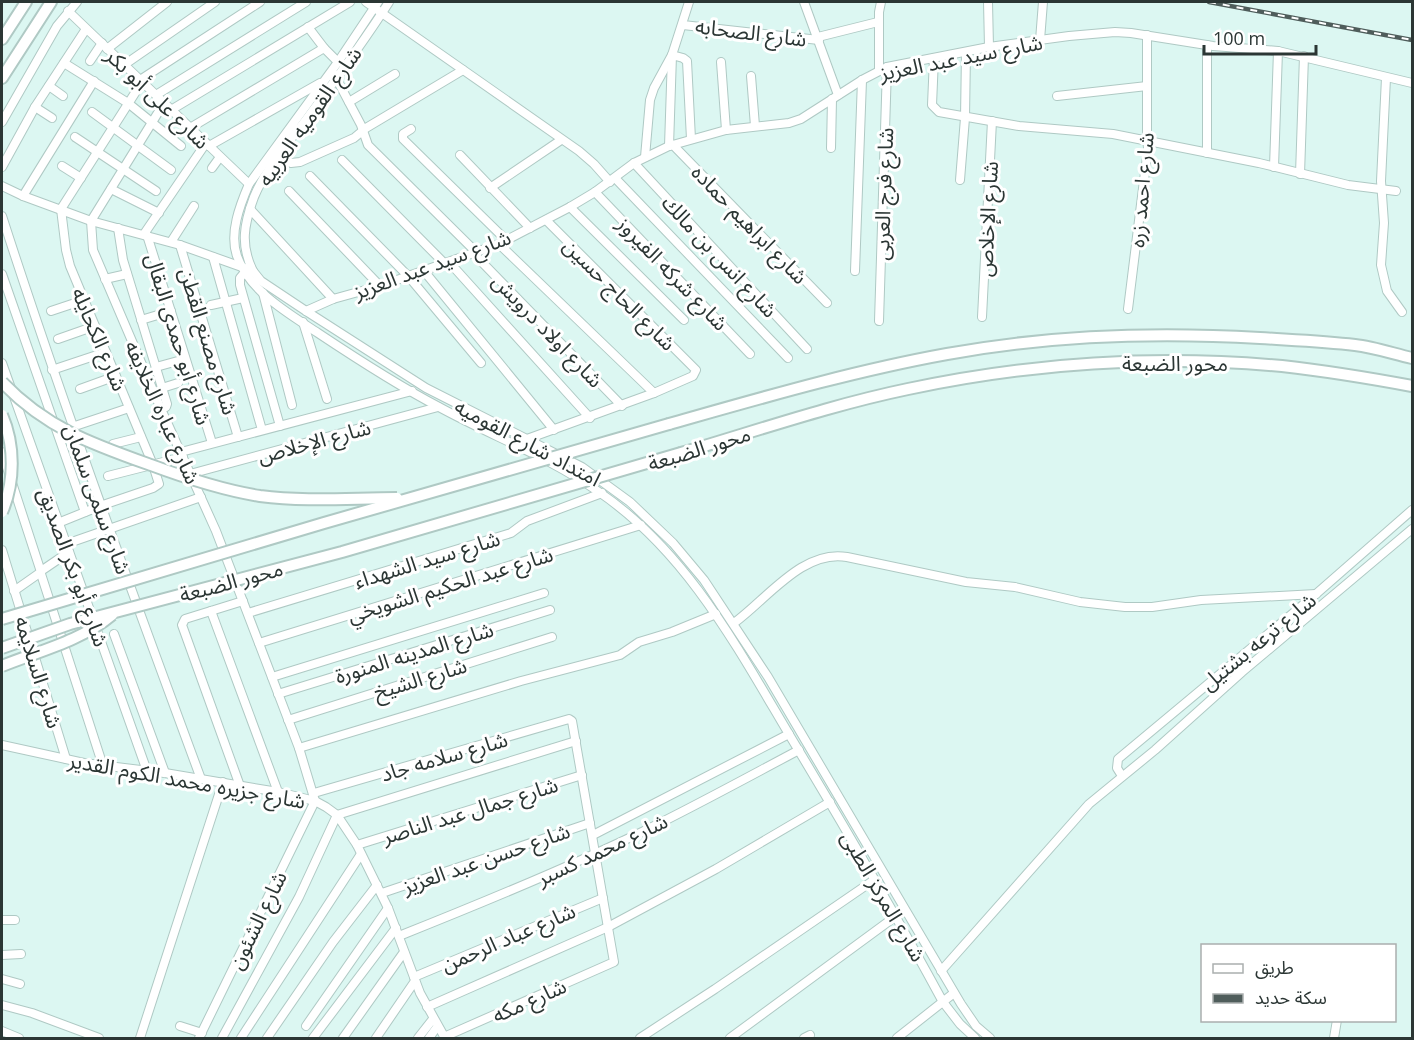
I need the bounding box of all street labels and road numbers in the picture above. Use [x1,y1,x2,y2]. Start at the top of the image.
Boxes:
street label: شارع الصحابه [693,11,808,55]
street label: شارع سيد عبد العزيز [876,27,1045,89]
street label: شارع على أبو بكر [98,40,216,156]
street label: شارع القوميه العربيه [250,41,369,193]
street label: شارع فرج العربى [867,127,901,261]
street label: شارع احمد زره [1122,131,1162,249]
street label: شارع ابراهيم حماده [684,158,814,291]
street label: شارع الإخلاص [970,160,1006,278]
street label: شارع انس بن مالك [655,189,784,325]
street label: شارع شركه الفيروز [609,209,735,338]
street label: شارع سيد عبد العزيز [349,223,515,308]
street label: شارع الحاج حسين [556,232,682,358]
street label: شارع أبو حمدى البقال [138,250,218,429]
street label: شارع مصنع القطن [171,264,245,418]
street label: شارع اولاد درويش [485,267,610,395]
street label: شارع الكحايله [64,283,134,396]
street label: شارع عباره الخلايفه [117,336,207,489]
street label: محور الضبعة [1122,349,1228,377]
street label: امتداد شارع القوميه [449,392,606,494]
street label: شارع الإخلاص [254,412,374,471]
street label: محور الضبعة [644,419,754,477]
street label: شارع سلمى سلمان [56,420,138,579]
street label: شارع أبو بكر الصديق [30,484,116,651]
street label: شارع سيد الشهداء [351,524,504,596]
street label: شارع عبد الحكيم الشويخي [344,539,557,631]
street label: محور الضبعة [176,554,286,608]
street label: شارع ترعه بشتيل [1194,586,1323,698]
street label: شارع السلايمه [7,612,69,732]
street label: شارع المدينه المنورة [331,615,497,691]
street label: شارع الشيخ [370,651,471,707]
street label: شارع سلامه جاد [377,725,511,789]
street label: شارع جزيره محمد الكوم القدير [65,745,308,818]
street label: شارع جمال عبد الناصر [378,770,562,852]
street label: شارع محمد كسبر [531,806,673,894]
street label: شارع حسن عبد العزيز [398,816,574,902]
street label: شارع المركز الطبى [833,825,933,968]
street label: شارع الشئون [221,866,295,975]
street label: شارع عباد الرحمن [436,896,580,980]
street label: شارع مكه [488,971,571,1031]

